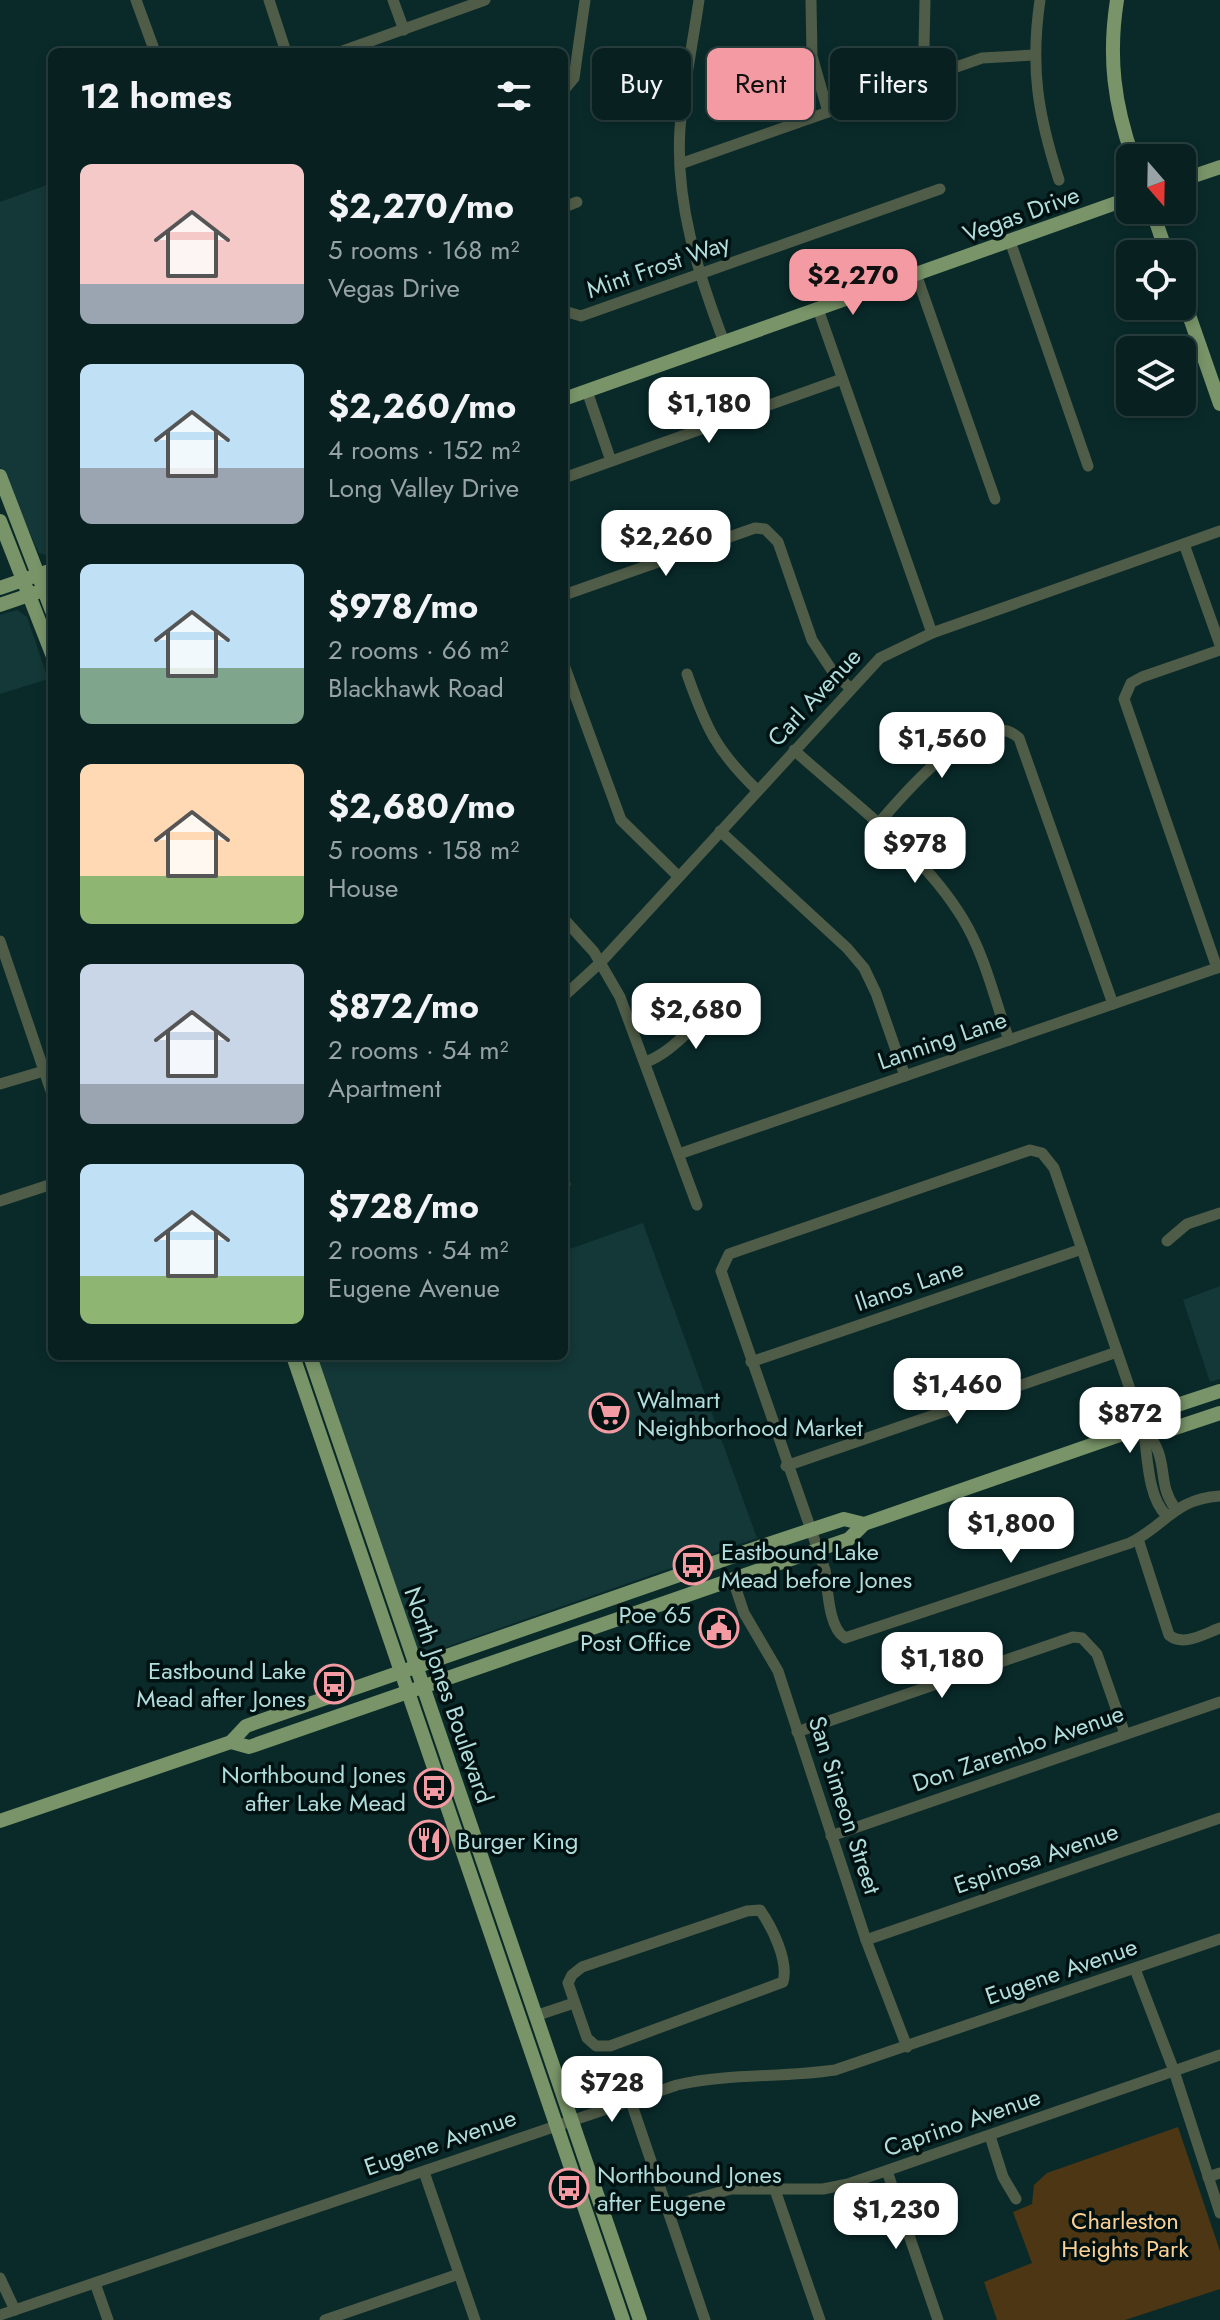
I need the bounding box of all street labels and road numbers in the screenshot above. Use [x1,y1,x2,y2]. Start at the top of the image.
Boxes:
street label: Vegas Drive [958,177,1084,251]
street label: Mint Frost Way [582,225,735,307]
street label: Carl Avenue [759,640,869,754]
street label: Lanning Lane [873,1002,1011,1078]
street label: Ilanos Lane [850,1250,968,1320]
street label: North Jones Boulevard [396,1582,502,1808]
street label: Don Zarembo Avenue [908,1695,1128,1801]
street label: San Simeon Street [800,1712,890,1899]
street label: Espinosa Avenue [949,1814,1123,1902]
street label: Eugene Avenue [980,1929,1142,2013]
street label: Caprino Avenue [879,2079,1045,2165]
street label: Eugene Avenue [359,2100,521,2184]

